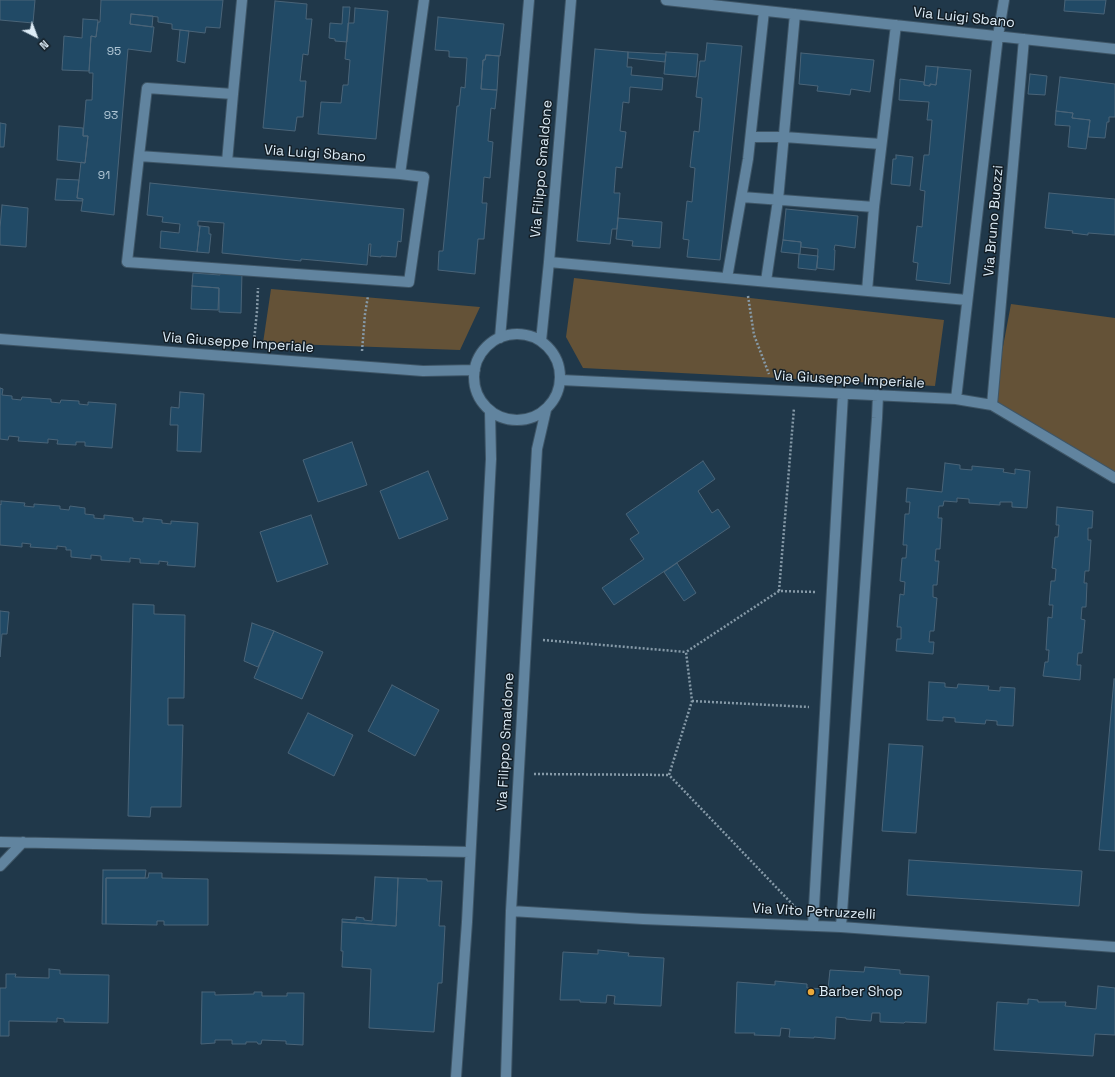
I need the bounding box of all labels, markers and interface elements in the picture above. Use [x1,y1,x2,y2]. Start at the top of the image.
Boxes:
street label: Via Luigi Sbano [912,4,1016,32]
north arrow [16,16,56,56]
text: N [37,37,51,53]
house number: 95 [107,45,121,59]
street label: Via Filippo Smaldone [528,99,556,239]
house number: 93 [104,109,118,123]
street label: Via Luigi Sbano [263,142,367,166]
street label: Via Bruno Buozzi [981,165,1007,277]
house number: 91 [98,169,110,183]
street label: Via Giuseppe Imperiale [162,329,314,357]
street label: Via Giuseppe Imperiale [773,368,925,392]
street label: Via Filippo Smaldone [494,672,518,812]
street label: Via Vito Petruzzelli [752,900,876,924]
place label: Barber Shop [819,984,903,1000]
marker: Barber Shop [806,987,816,997]

